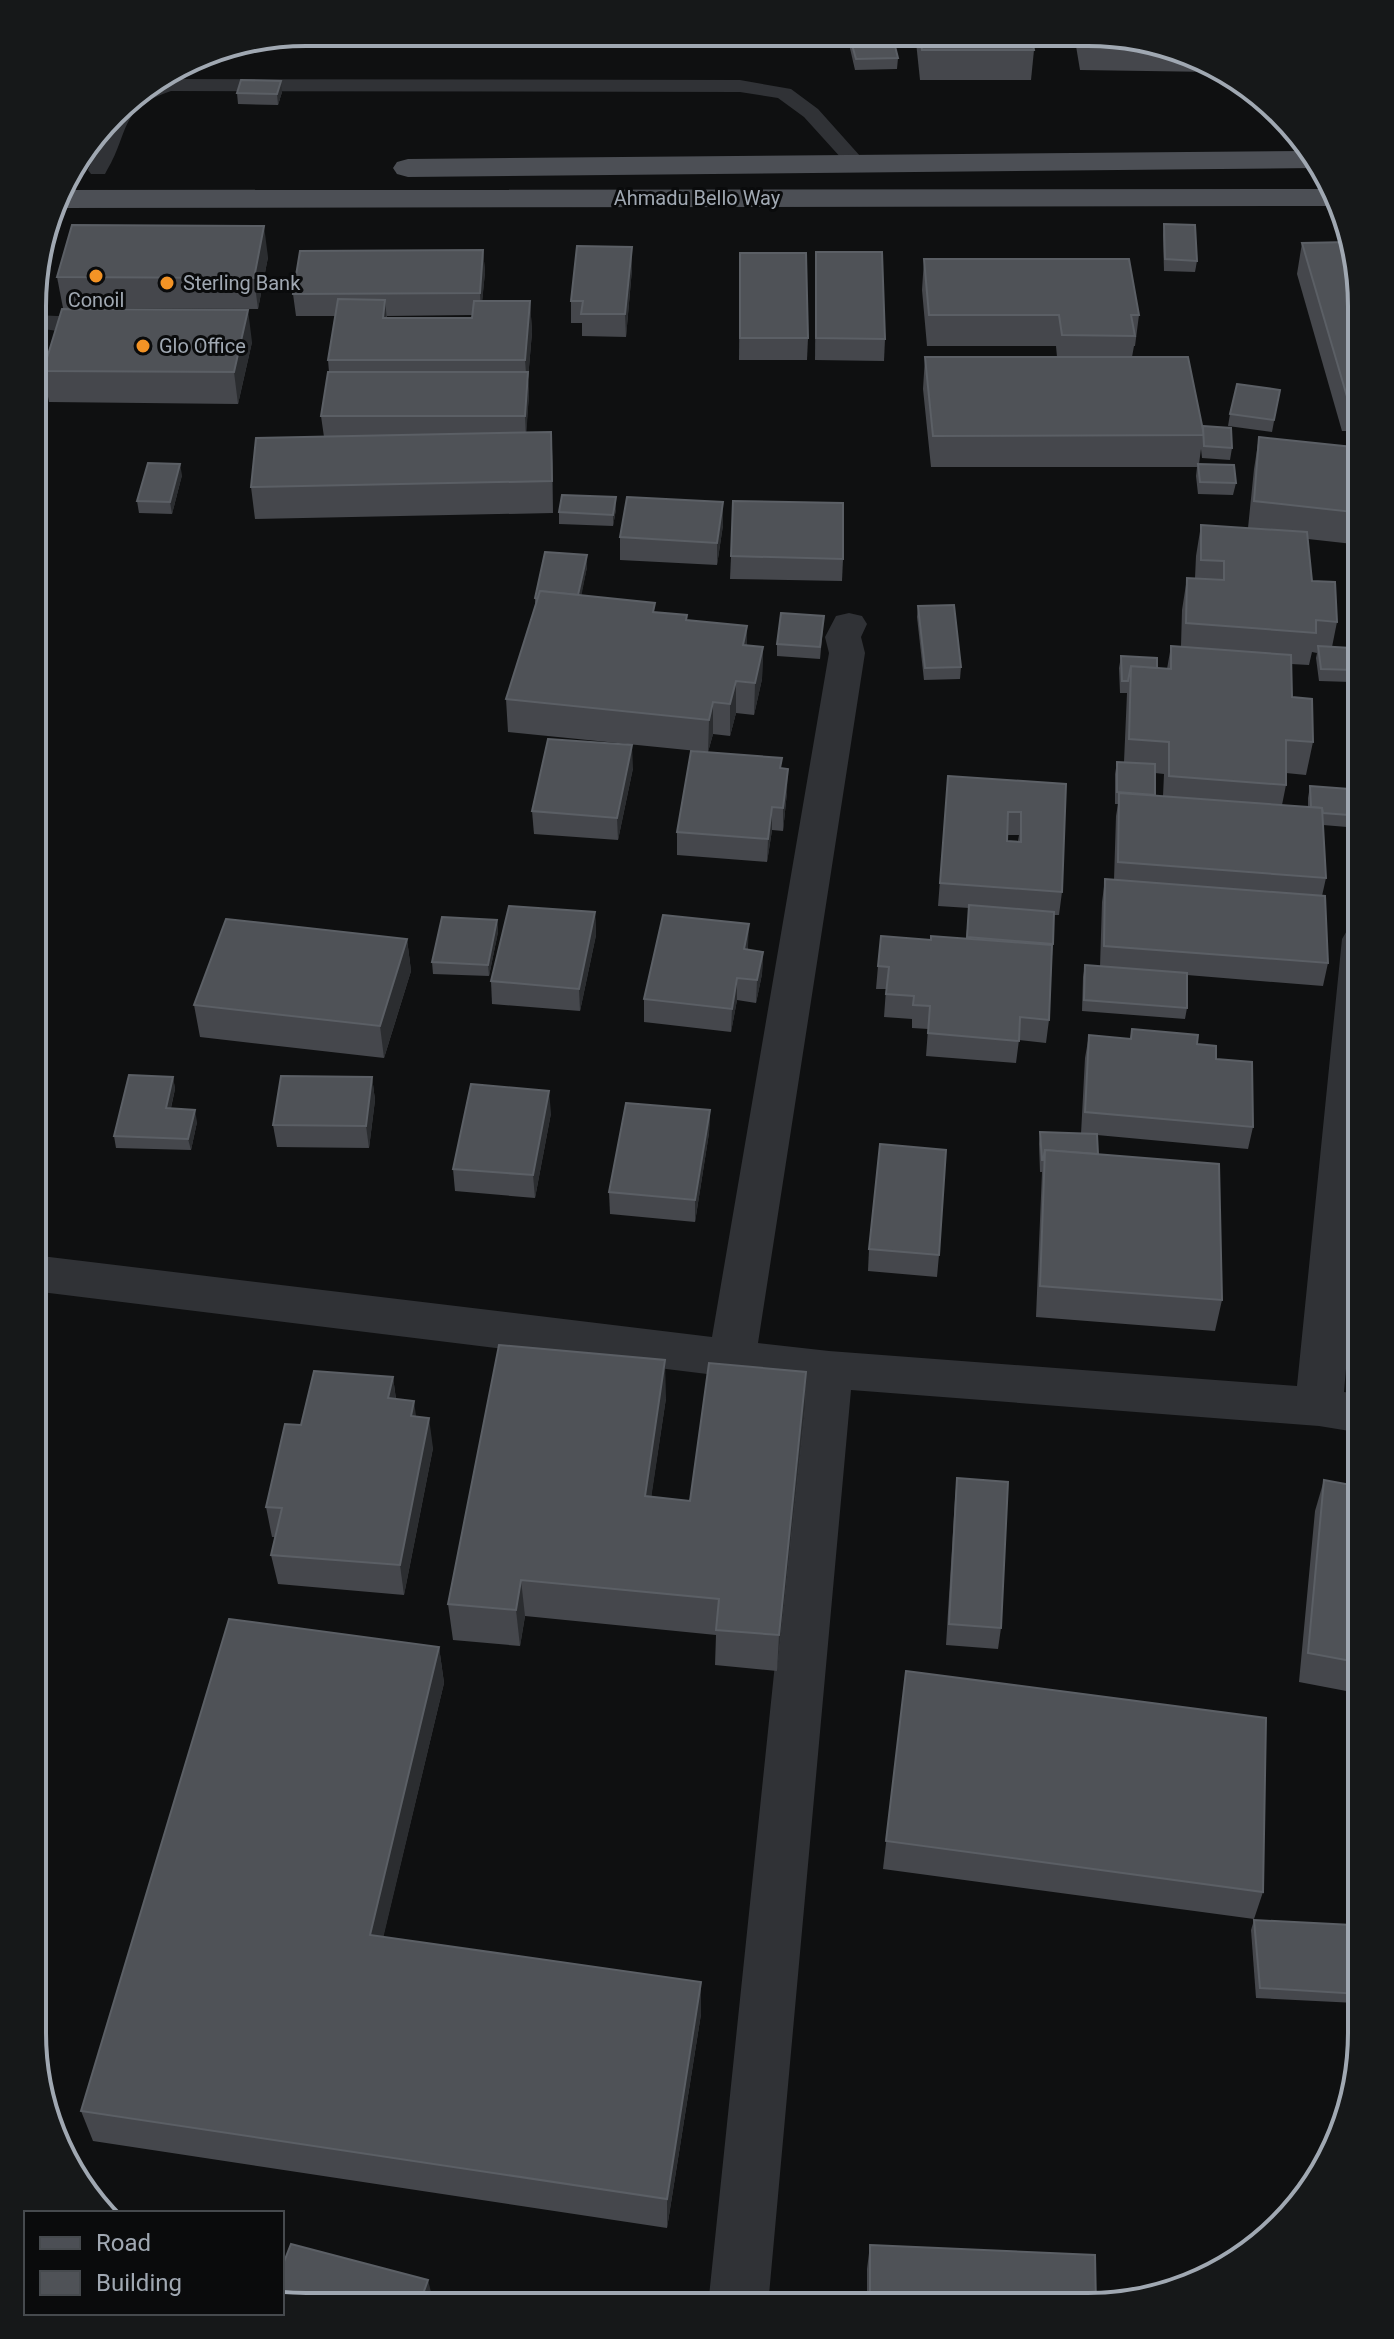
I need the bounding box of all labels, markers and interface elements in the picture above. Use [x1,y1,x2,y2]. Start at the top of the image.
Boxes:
street label: Ahmadu Bello Way [614,186,781,210]
marker: Conoil [87,267,105,285]
place label: Sterling Bank [183,271,301,295]
marker: Sterling Bank [158,274,176,292]
place label: Conoil [68,288,124,312]
place label: Glo Office [159,334,246,358]
marker: Glo Office [134,337,152,355]
legend [24,2211,284,2315]
text: Road [96,2229,151,2257]
text: Building [96,2269,182,2297]

